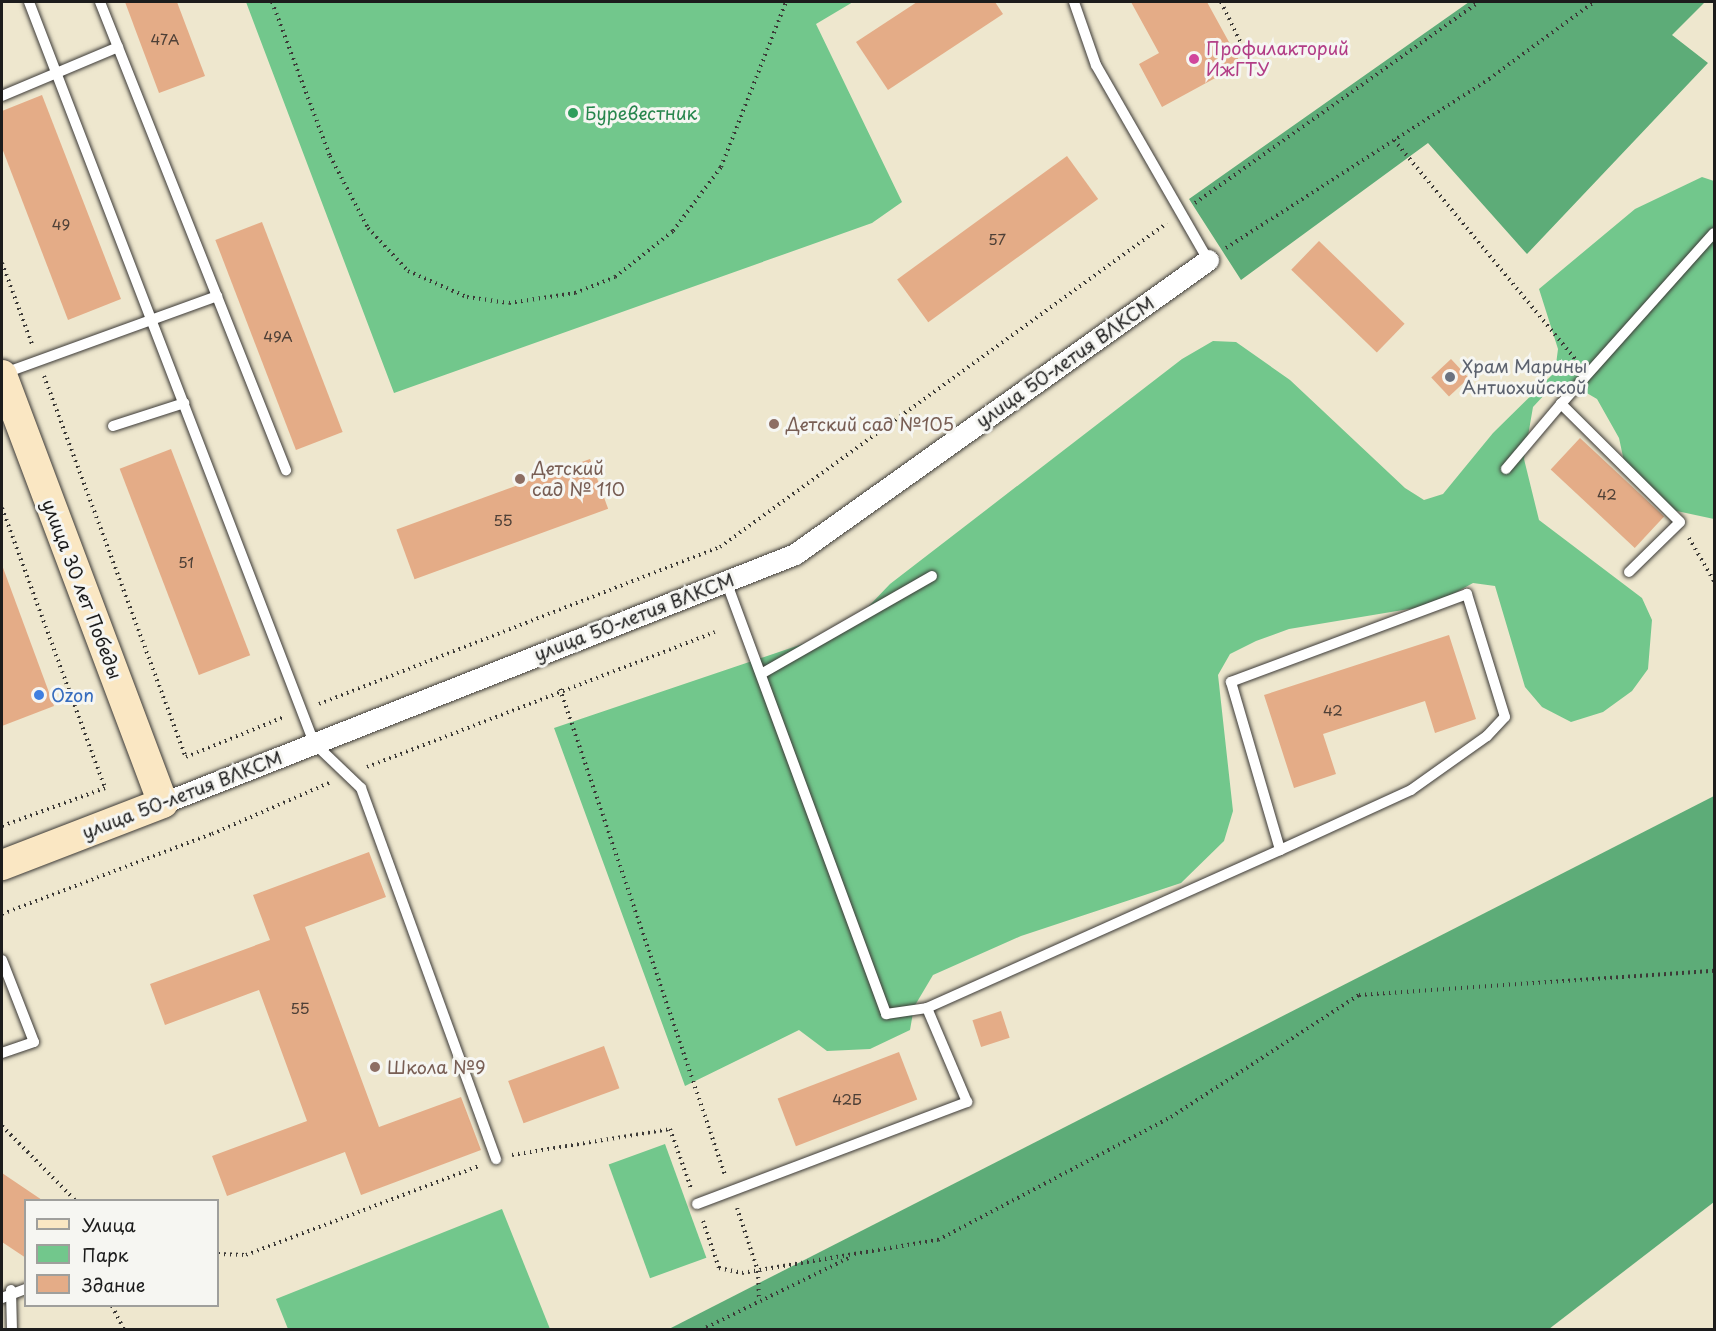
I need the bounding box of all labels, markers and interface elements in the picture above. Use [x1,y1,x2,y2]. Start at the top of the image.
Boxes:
house number: 47А [150,30,180,48]
place label: Профилакторий ИжГТУ [1206,38,1349,80]
marker: Профилакторий ИжГТУ [1187,52,1201,66]
place label: Буревестник [585,102,697,124]
marker: Буревестник [566,106,580,120]
house number: 49 [52,215,70,233]
house number: 57 [988,230,1006,248]
street label: улица 50-летия ВЛКСМ [972,292,1158,432]
house number: 49А [263,327,293,345]
place label: Храм Марины Антиохийской [1462,356,1589,398]
marker: Храм Марины Антиохийской [1443,370,1457,384]
place label: Детский сад №105 [786,413,955,435]
marker: Детский сад №105 [767,417,781,431]
place label: Детский сад № 110 [532,458,625,500]
marker: Детский сад № 110 [513,472,527,486]
house number: 42 [1597,485,1617,503]
street label: улица 30 лет Победы [37,495,127,683]
house number: 55 [493,511,513,529]
house number: 51 [178,553,194,571]
street label: улица 50-летия ВЛКСМ [531,569,737,665]
place label: Ozon [51,684,94,706]
marker: Ozon [32,688,46,702]
house number: 42 [1323,701,1343,719]
street label: улица 50-летия ВЛКСМ [79,747,285,843]
house number: 55 [290,999,310,1017]
place label: Школа №9 [387,1056,486,1078]
marker: Школа №9 [368,1060,382,1074]
house number: 42Б [832,1090,862,1108]
legend [24,1199,219,1307]
text: Улица [82,1211,136,1238]
text: Парк [82,1241,128,1268]
text: Здание [82,1271,145,1298]

